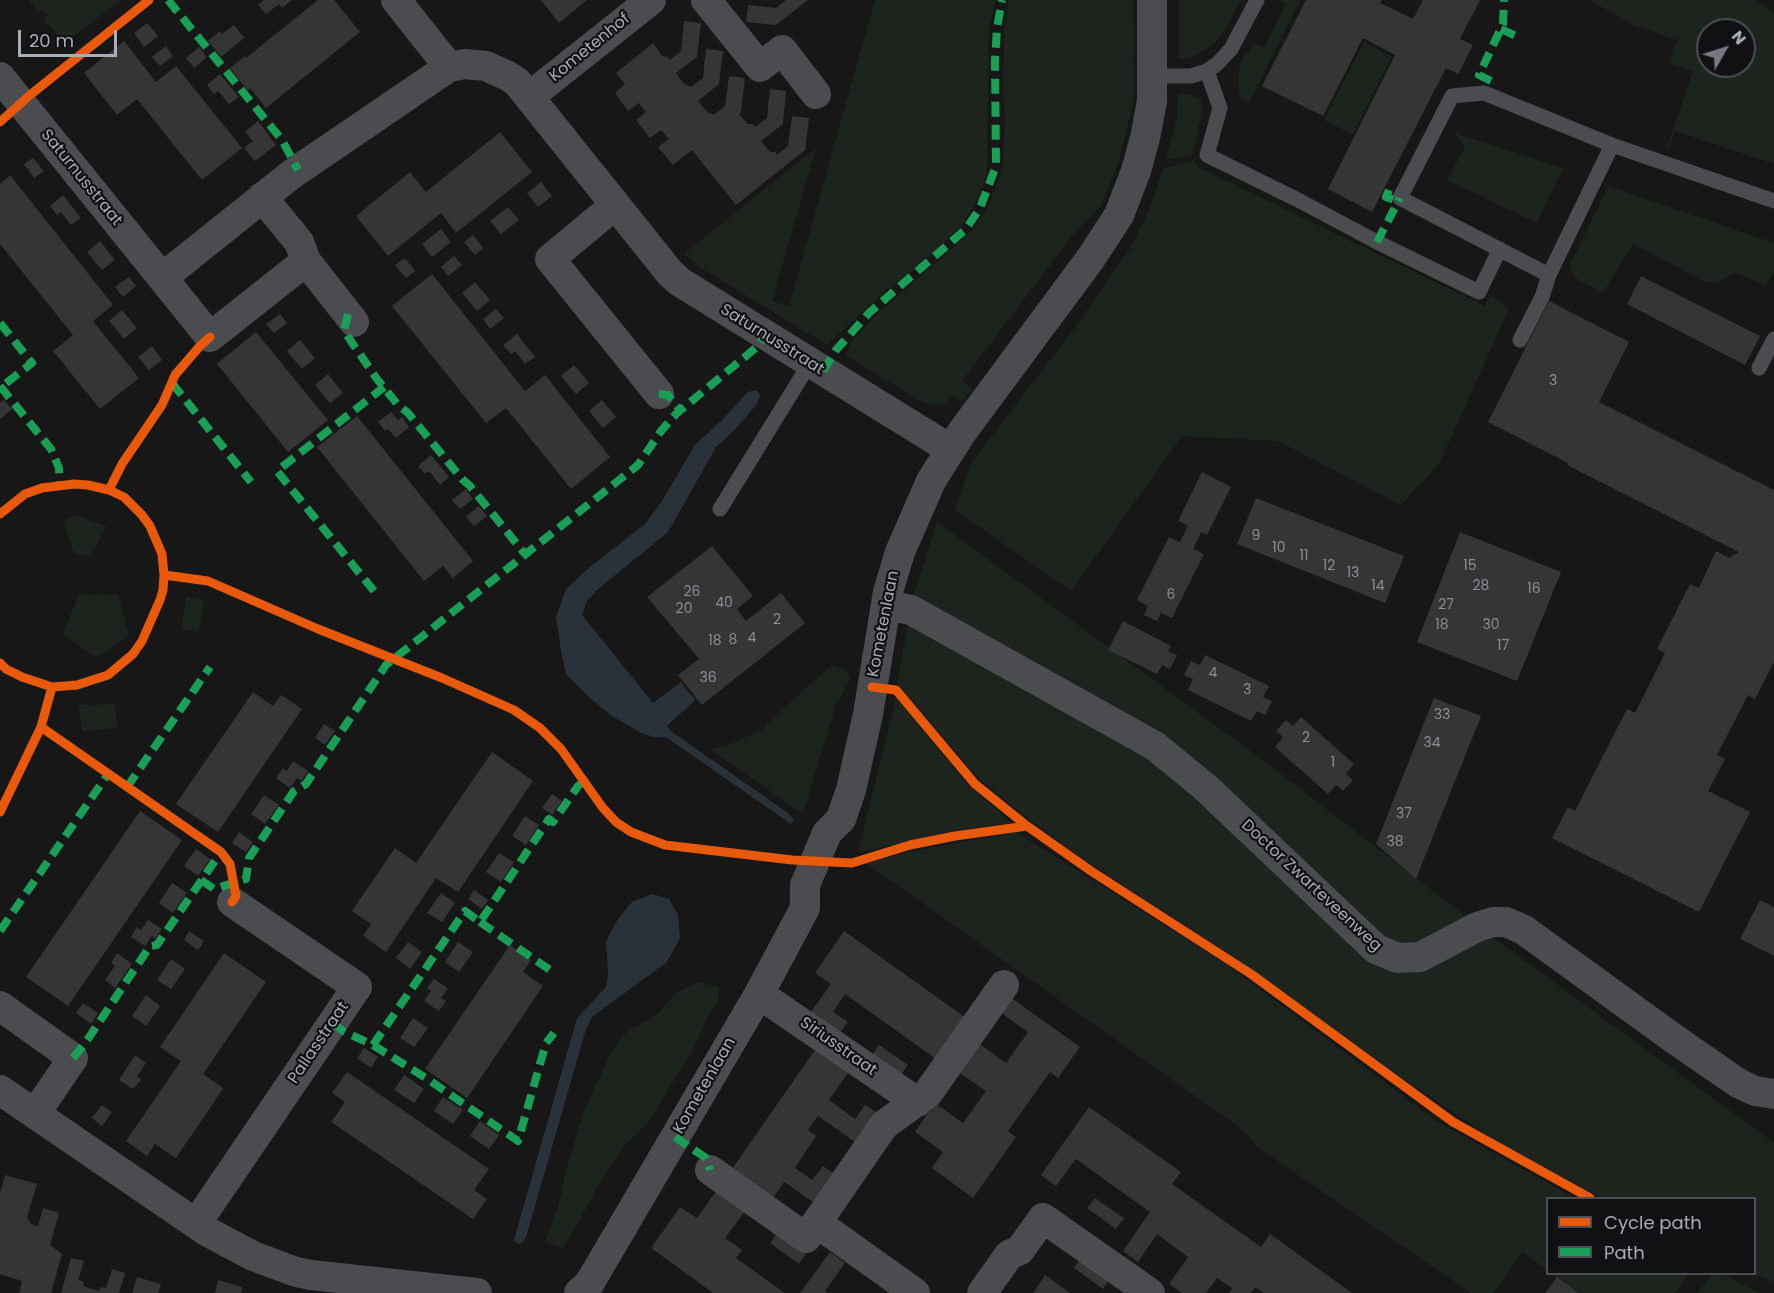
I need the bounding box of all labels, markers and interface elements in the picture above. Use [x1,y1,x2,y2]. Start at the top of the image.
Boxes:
street label: Kometenhof [546,10,634,86]
scale bar [21,18,120,56]
north arrow [1696,18,1756,78]
text: N [1726,26,1752,50]
text: 20 m [29,28,74,53]
street label: Saturnusstraat [36,126,126,230]
street label: Saturnusstraat [717,300,827,380]
house number: 3 [1549,373,1557,389]
house number: 9 [1252,528,1260,544]
house number: 10 [1272,540,1286,556]
house number: 11 [1300,548,1308,564]
house number: 12 [1323,558,1335,574]
house number: 15 [1463,558,1477,574]
house number: 13 [1347,565,1359,581]
street label: Kometenlaan [864,569,904,679]
house number: 14 [1371,578,1385,594]
house number: 28 [1473,578,1489,594]
house number: 16 [1527,581,1541,597]
house number: 26 [684,584,700,600]
house number: 6 [1167,587,1175,603]
house number: 40 [715,595,733,611]
house number: 27 [1438,597,1454,613]
house number: 20 [676,601,692,617]
house number: 2 [773,612,781,628]
house number: 18 [1435,617,1449,633]
house number: 30 [1482,617,1500,633]
house number: 4 [748,630,756,646]
house number: 8 [729,632,737,648]
house number: 18 [708,633,722,649]
house number: 17 [1497,638,1509,654]
house number: 4 [1209,665,1217,681]
house number: 36 [699,670,717,686]
house number: 3 [1243,682,1251,698]
house number: 33 [1434,707,1450,723]
house number: 2 [1302,730,1310,746]
house number: 34 [1423,735,1441,751]
house number: 1 [1331,755,1335,771]
house number: 37 [1396,806,1412,822]
street label: Doctor Zwarteveenweg [1237,816,1385,956]
house number: 38 [1386,834,1404,850]
street label: Pallasstraat [285,998,353,1088]
street label: Siriusstraat [796,1013,880,1081]
street label: Kometenlaan [670,1034,740,1138]
legend [1546,1197,1756,1275]
text: Cycle path [1604,1210,1702,1235]
text: Path [1604,1240,1645,1265]

